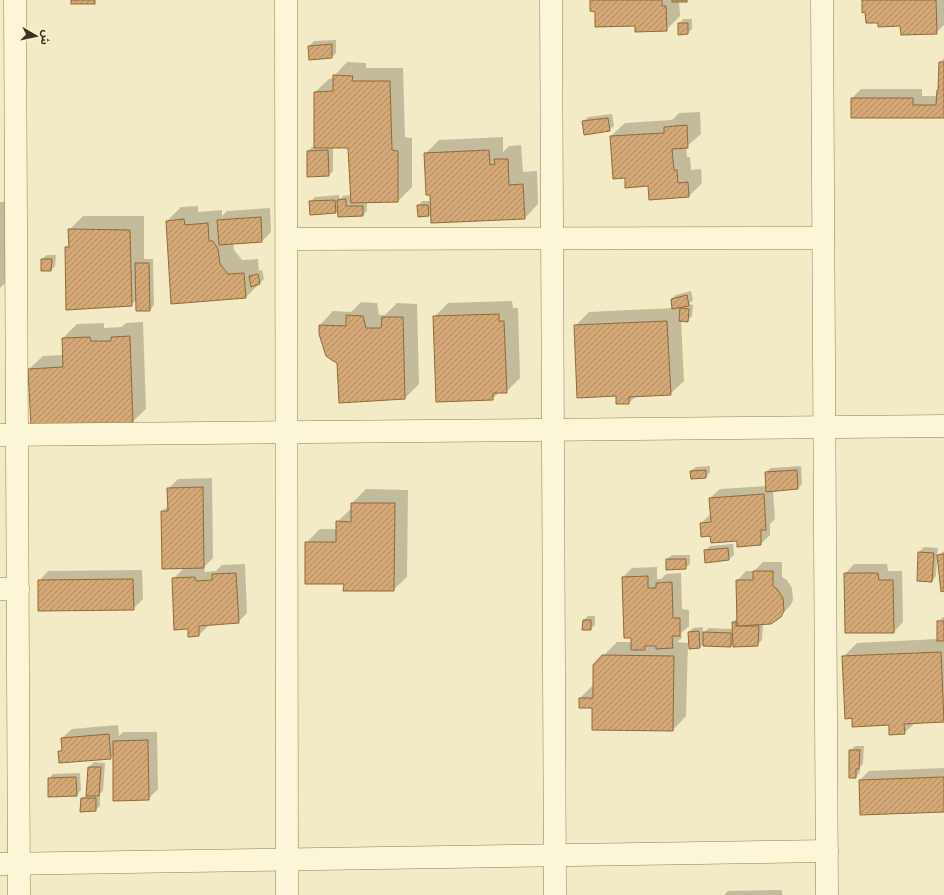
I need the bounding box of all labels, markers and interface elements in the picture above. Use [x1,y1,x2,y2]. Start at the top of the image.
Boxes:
north arrow [16,16,56,56]
text: ش [38,29,53,46]

